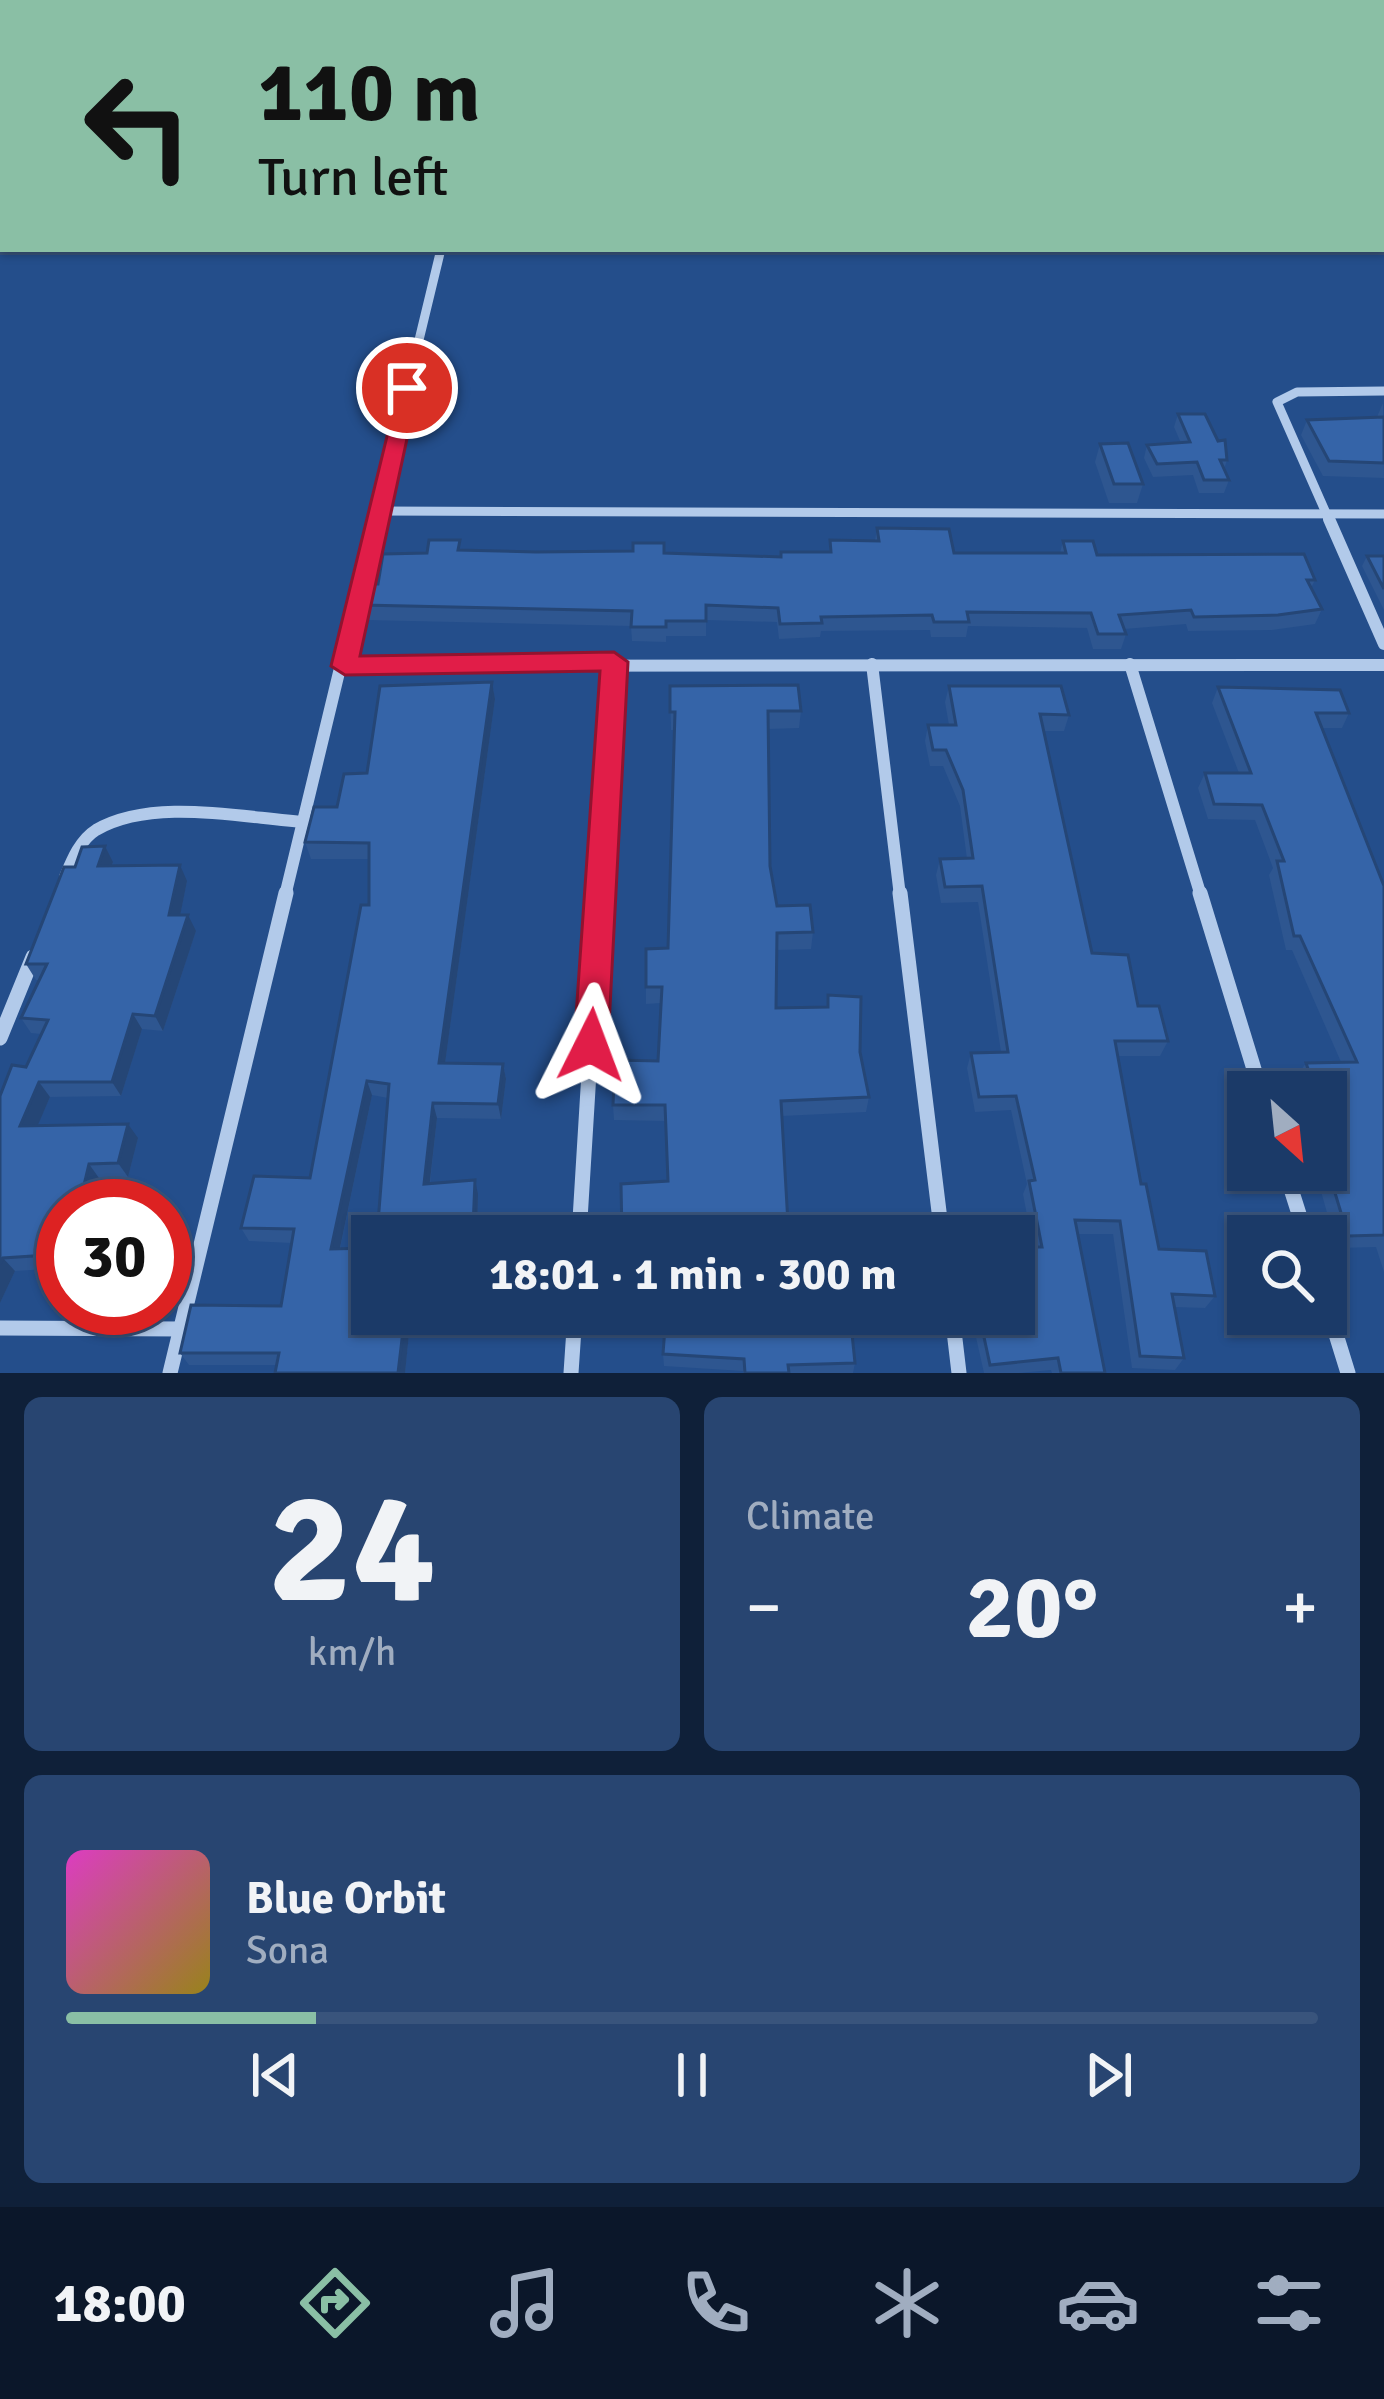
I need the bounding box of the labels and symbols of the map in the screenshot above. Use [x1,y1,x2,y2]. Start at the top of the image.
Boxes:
pin [356,337,458,439]
position arrow [528,982,654,1108]
north arrow [1227,1071,1347,1191]
speed limit sign: 30 [36,1179,192,1335]

